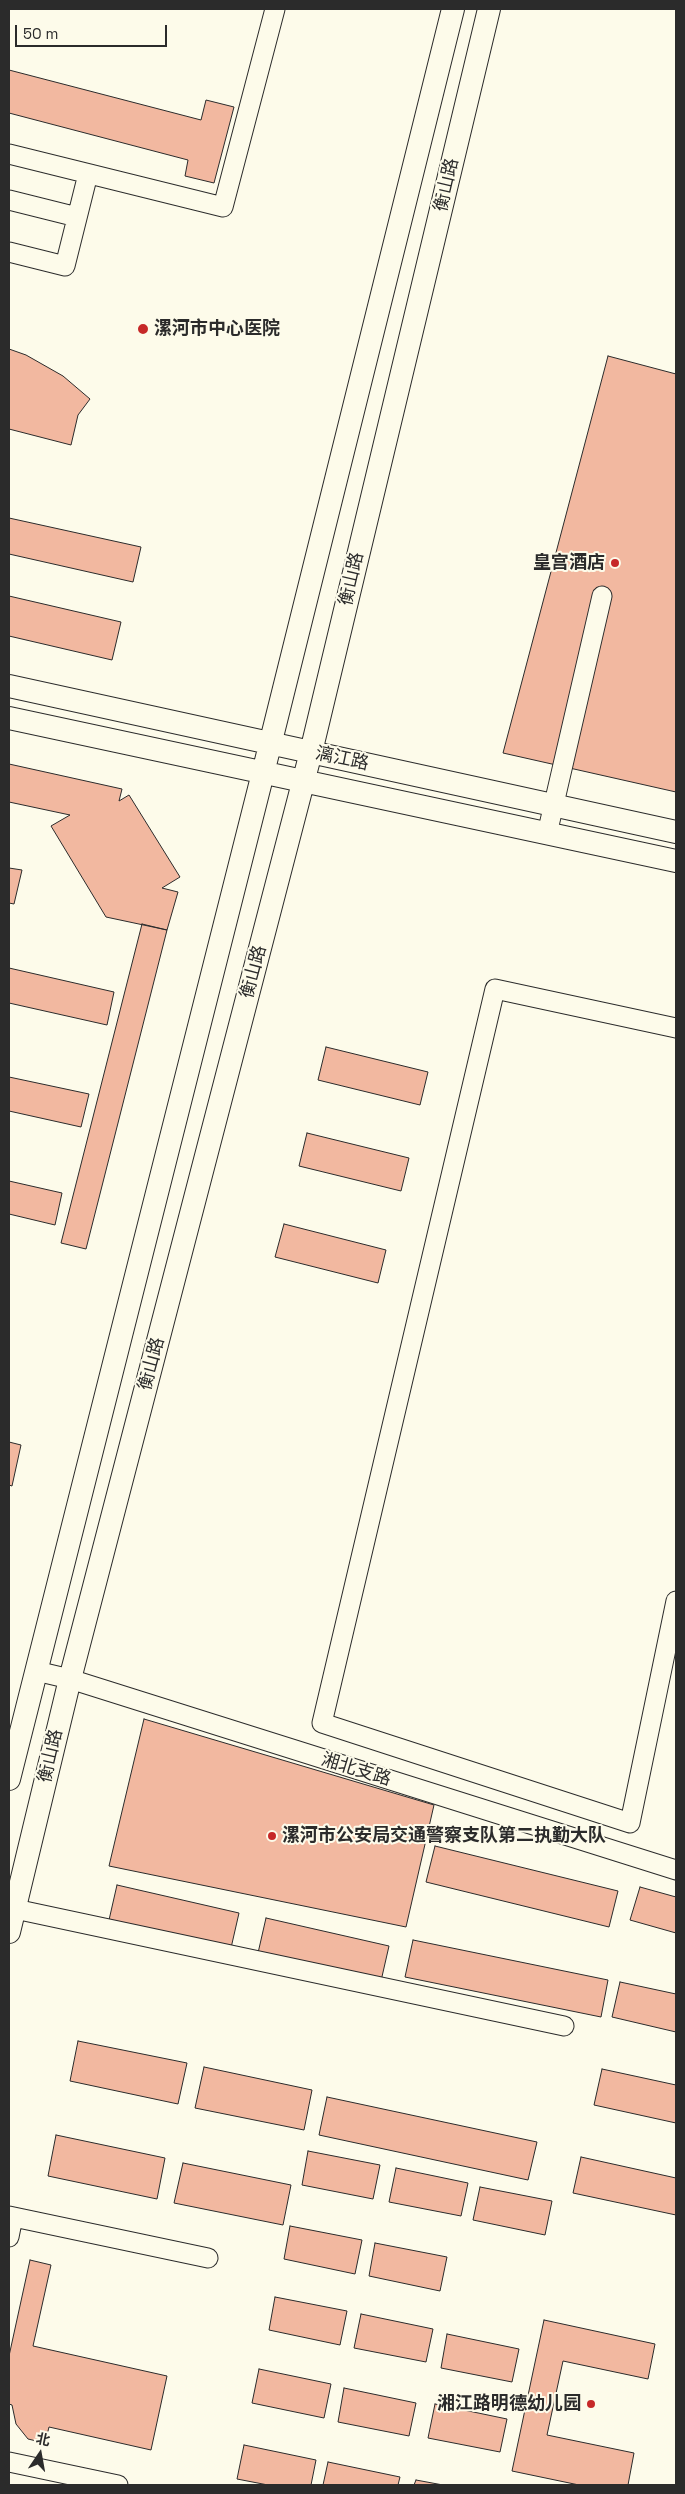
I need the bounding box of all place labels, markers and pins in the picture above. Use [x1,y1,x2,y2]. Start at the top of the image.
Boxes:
place label: 漯河市中心医院 [154,318,280,340]
marker: 漯河市中心医院 [136,322,150,336]
place label: 皇宫酒店 [533,552,605,574]
marker: 皇宫酒店 [609,557,621,569]
place label: 漯河市公安局交通警察支队第二执勤大队 [282,1825,606,1847]
marker: 漯河市公安局交通警察支队第二执勤大队 [266,1830,278,1842]
place label: 湘江路明德幼儿园 [437,2393,581,2415]
marker: 湘江路明德幼儿园 [585,2398,597,2410]

